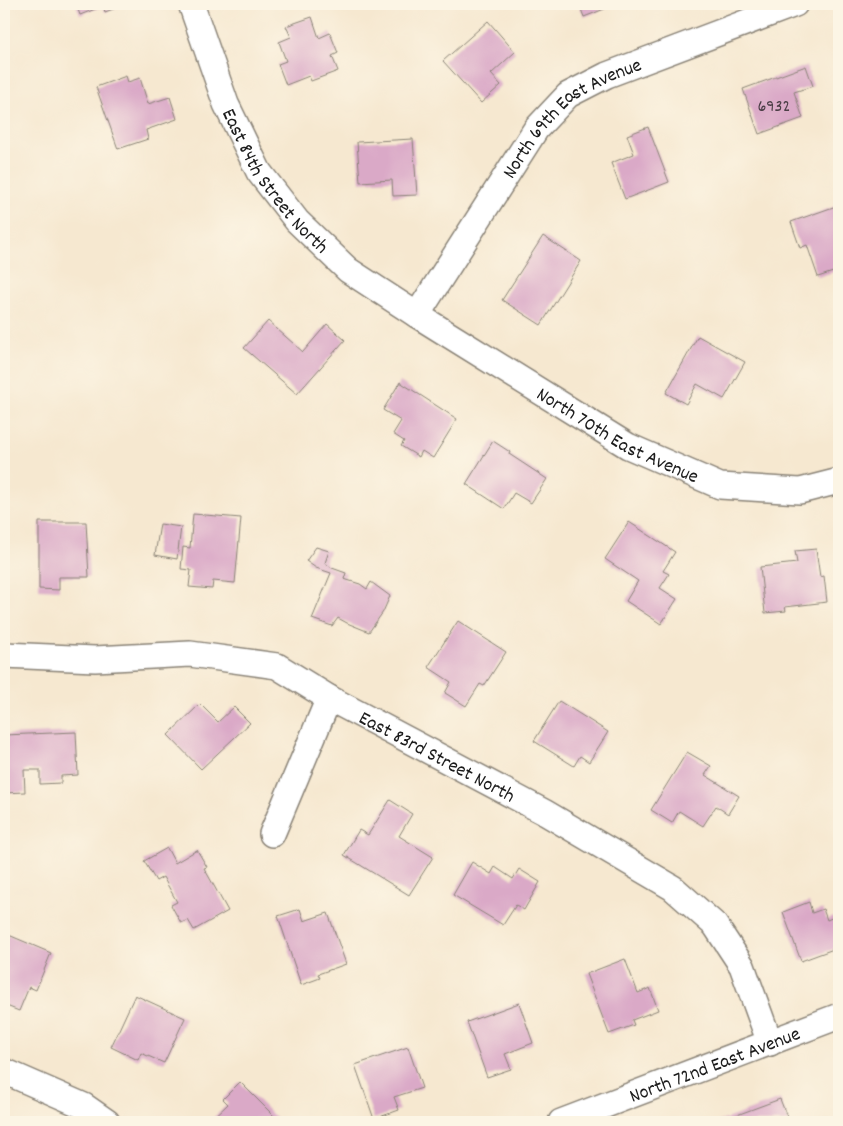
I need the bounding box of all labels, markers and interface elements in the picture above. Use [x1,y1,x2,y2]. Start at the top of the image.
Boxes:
street label: North 69th East Avenue [497,52,646,185]
house number: 6932 [758,95,790,120]
street label: East 84th Street North [213,104,334,261]
street label: North 70th East Avenue [530,382,703,492]
street label: East 83rd Street North [353,705,519,811]
street label: North 72nd East Avenue [626,1021,805,1112]

